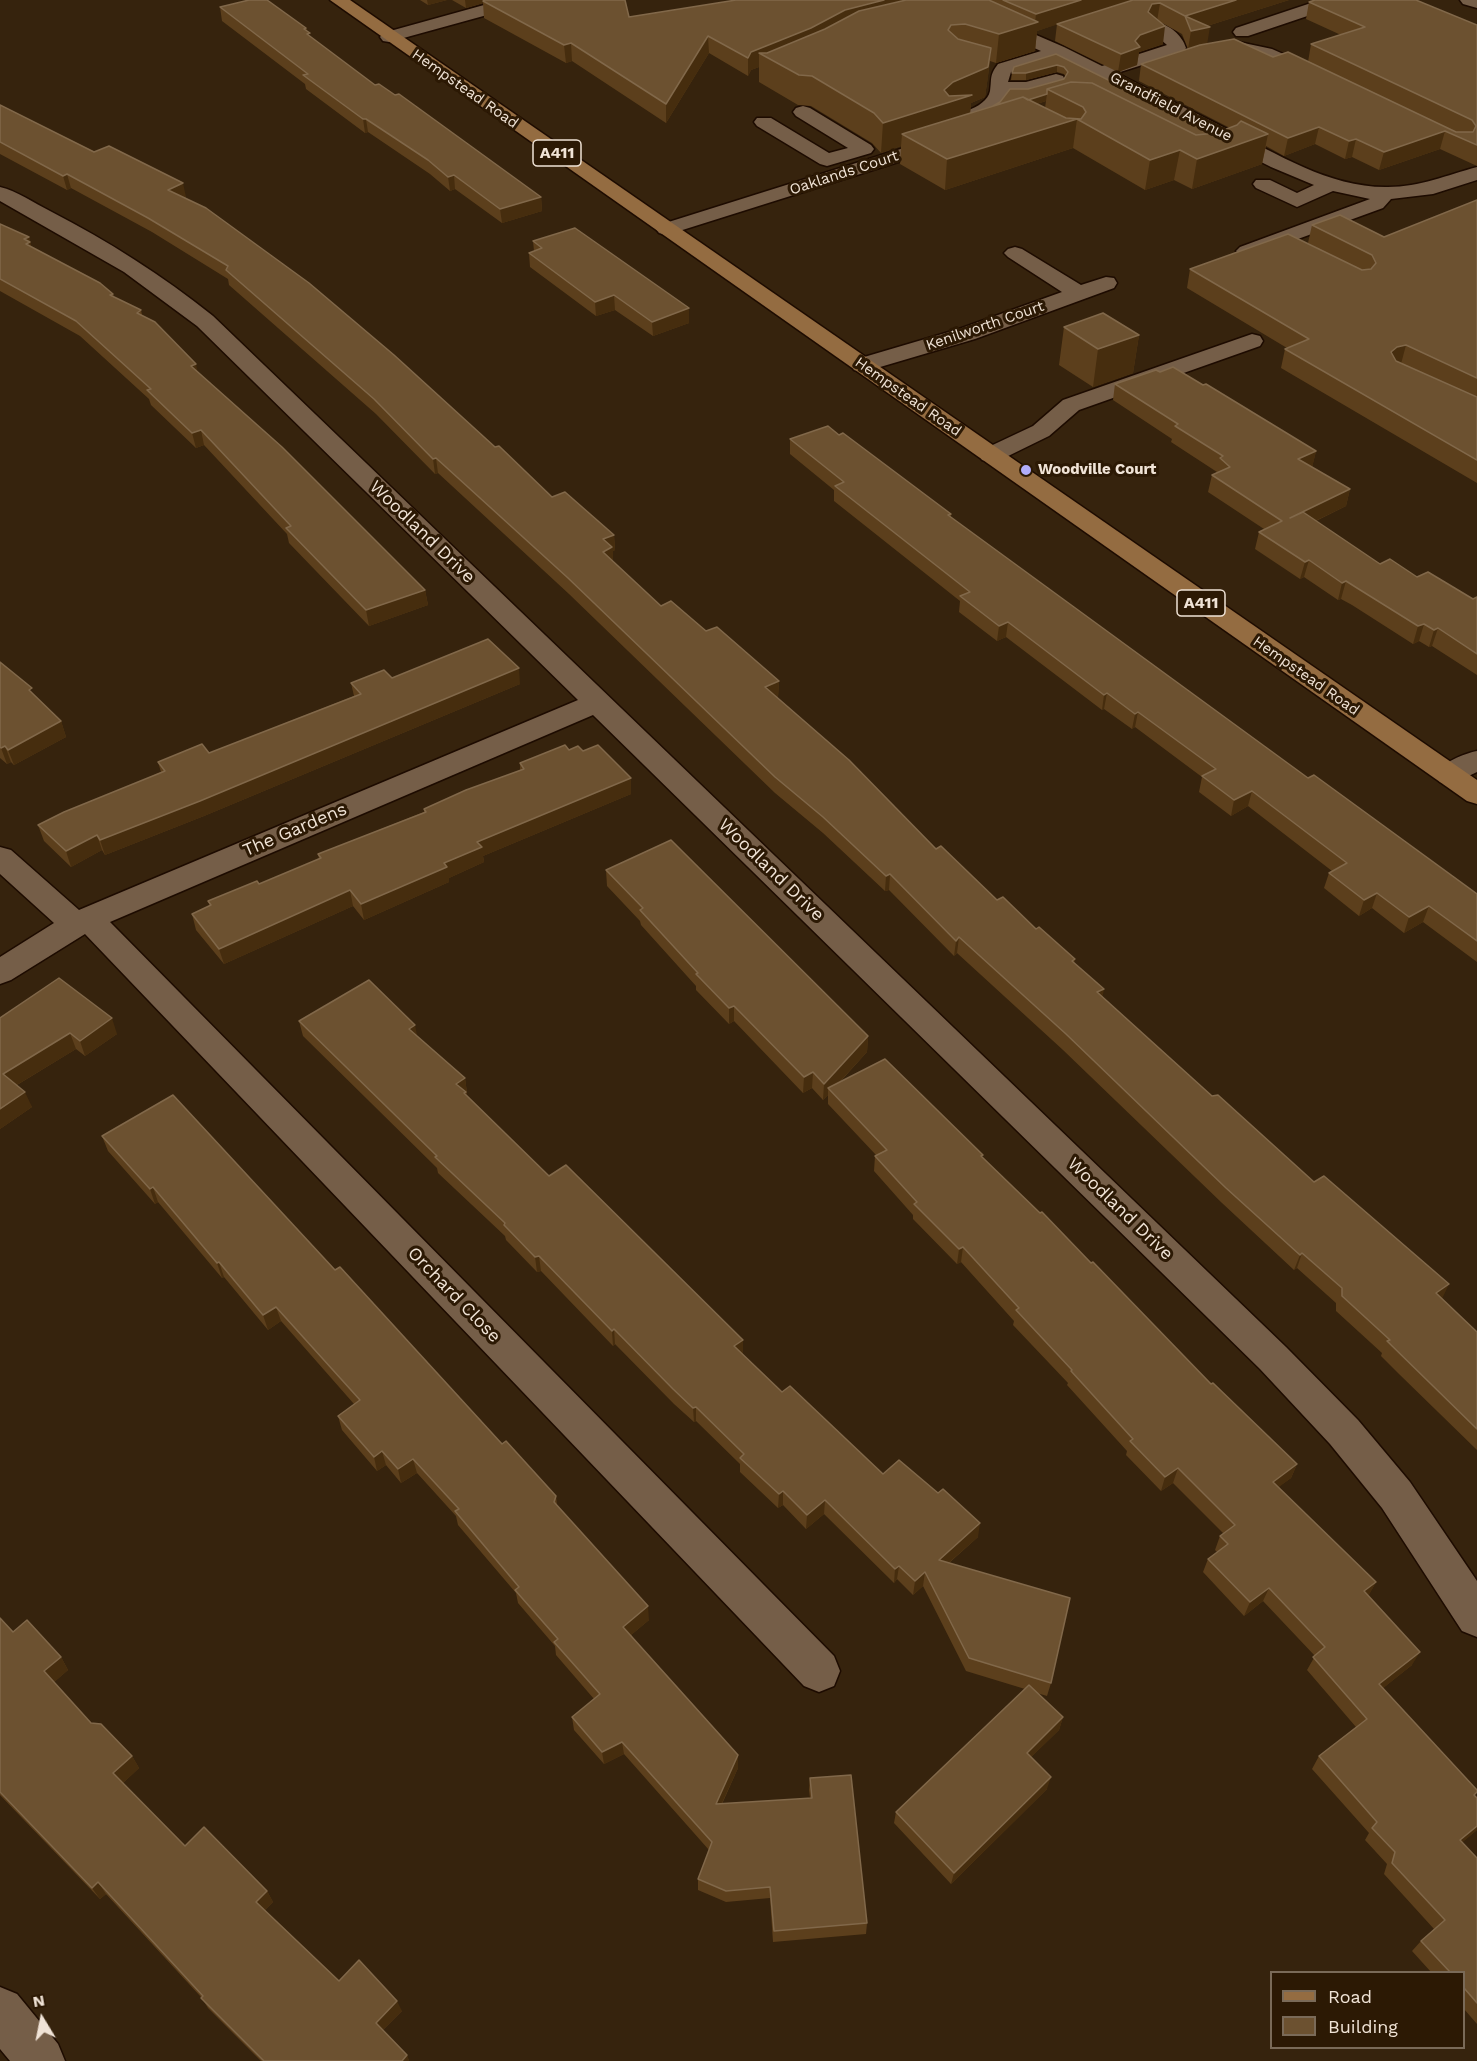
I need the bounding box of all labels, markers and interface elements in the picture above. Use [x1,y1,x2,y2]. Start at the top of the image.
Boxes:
street label: Hempstead Road [408,46,522,132]
street label: Grandfield Avenue [1107,68,1235,146]
road number: A411 [533,140,581,166]
street label: Oaklands Court [787,147,901,199]
street label: Kenilworth Court [924,297,1046,355]
street label: Hempstead Road [851,354,965,440]
place label: Woodville Court [1038,461,1156,479]
marker: Woodville Court [1019,463,1033,477]
street label: Woodland Drive [365,476,479,588]
road number: A411 [1177,590,1225,616]
street label: Hempstead Road [1249,633,1363,719]
street label: The Gardens [240,798,350,862]
street label: Woodland Drive [714,814,828,926]
street label: Woodland Drive [1063,1153,1177,1265]
street label: Orchard Close [403,1243,505,1347]
legend [1270,1971,1465,2049]
text: Road [1328,1986,1372,2007]
north arrow [12,1989,72,2049]
text: N [31,1990,46,2011]
text: Building [1328,2016,1398,2037]

